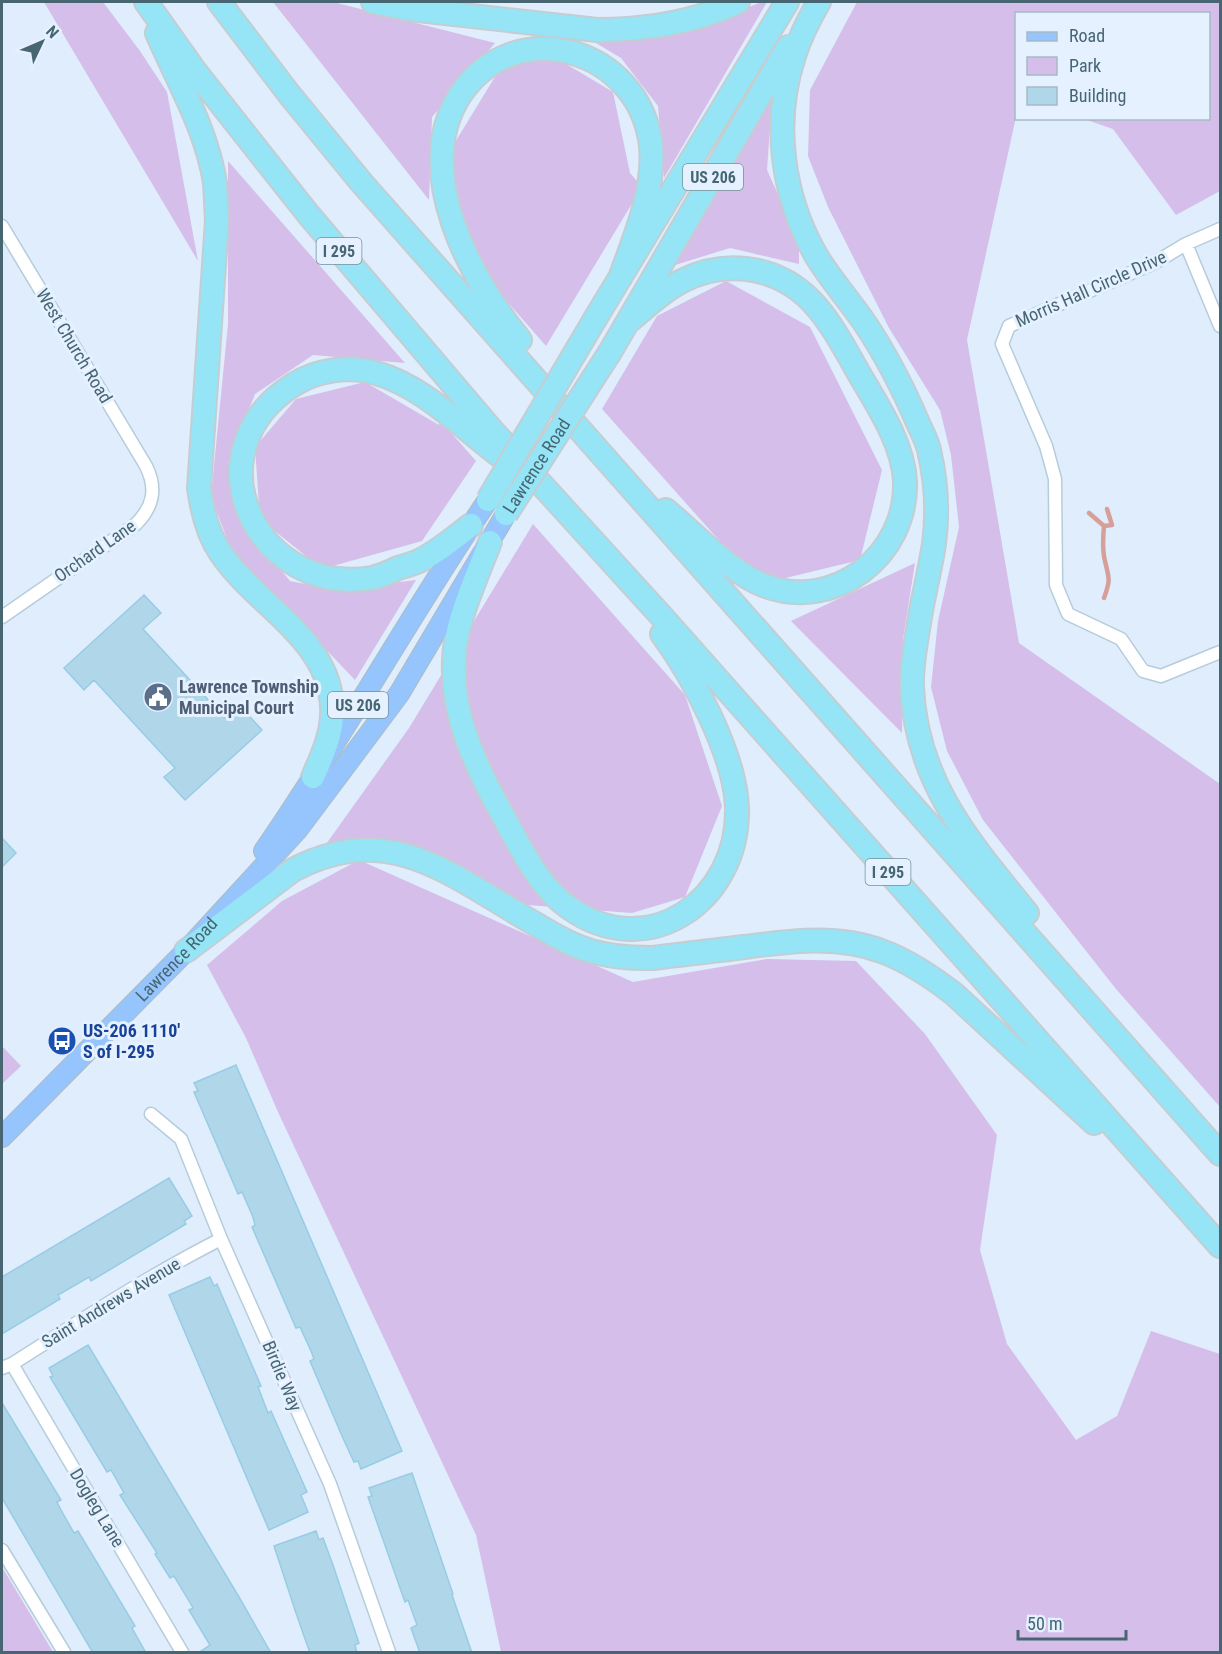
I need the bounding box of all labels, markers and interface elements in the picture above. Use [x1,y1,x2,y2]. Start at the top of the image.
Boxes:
north arrow [12,12,72,72]
legend [1015,12,1210,120]
text: N [42,22,63,42]
text: Road [1069,25,1105,46]
text: Park [1069,55,1101,76]
text: Building [1069,85,1126,106]
road number: US 206 [683,164,743,190]
road number: I 295 [316,238,362,264]
street label: Morris Hall Circle Drive [1012,246,1169,331]
street label: West Church Road [32,285,117,407]
street label: Lawrence Road [498,414,575,517]
street label: Orchard Lane [50,515,139,586]
place label: Lawrence Township Municipal Court [179,676,319,718]
public building icon: Lawrence Township Municipal Court [142,681,174,713]
road number: US 206 [328,692,388,718]
road number: I 295 [866,859,910,885]
street label: Lawrence Road [131,913,221,1006]
place label: US-206 1110' S of I-295 [83,1020,180,1062]
bus stop icon: US-206 1110' S of I-295 [46,1025,78,1057]
street label: Saint Andrews Avenue [38,1253,184,1352]
street label: Birdie Way [258,1337,307,1415]
street label: Dogleg Lane [66,1465,129,1551]
scale bar [1018,1603,1126,1641]
text: 50 m [1027,1613,1062,1634]

